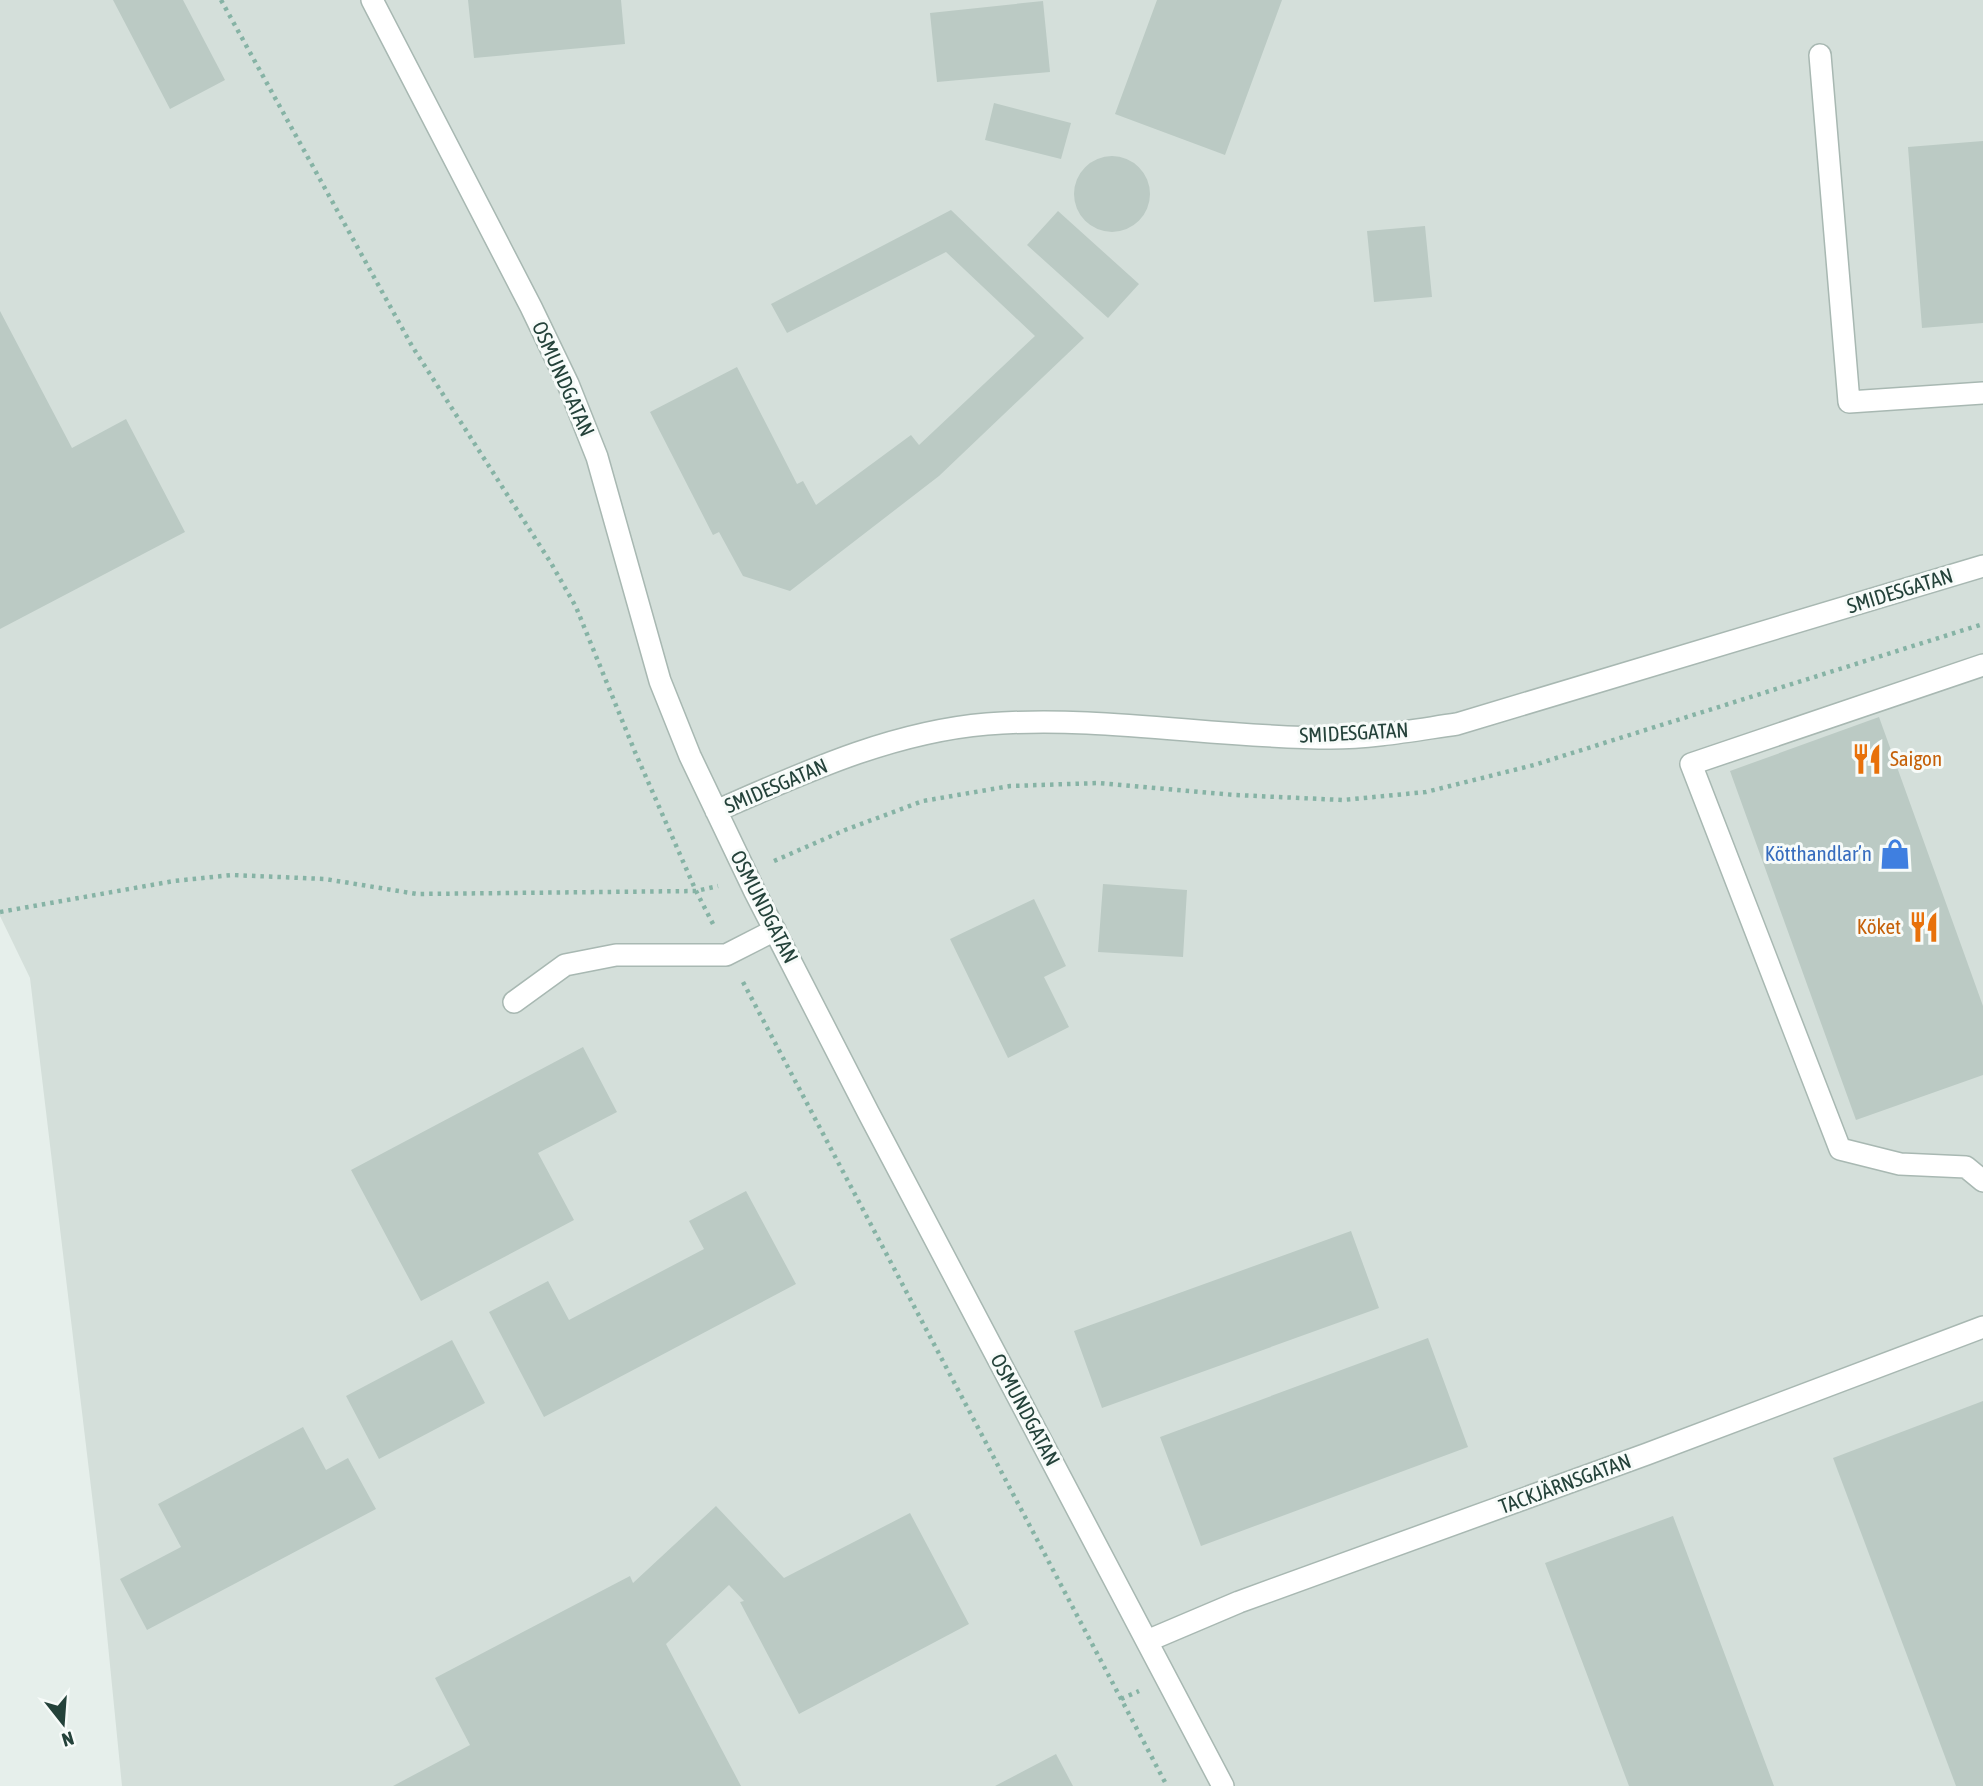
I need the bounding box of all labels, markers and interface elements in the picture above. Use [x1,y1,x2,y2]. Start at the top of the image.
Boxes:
street label: OSMUNDGATAN [528,317,600,440]
street label: SMIDESGATAN [1844,563,1956,618]
street label: SMIDESGATAN [1299,717,1409,747]
restaurant icon: Saigon [1850,742,1884,776]
place label: Saigon [1890,746,1942,770]
street label: SMIDESGATAN [721,753,831,818]
shop icon: Kötthandlar’n [1878,837,1912,871]
place label: Kötthandlar’n [1765,841,1872,865]
street label: OSMUNDGATAN [726,846,804,967]
restaurant icon: Köket [1907,910,1941,944]
place label: Köket [1857,914,1901,938]
street label: OSMUNDGATAN [986,1349,1065,1470]
street label: TACKJÄRNSGATAN [1495,1448,1634,1518]
north arrow [28,1688,98,1758]
text: N [59,1727,77,1751]

